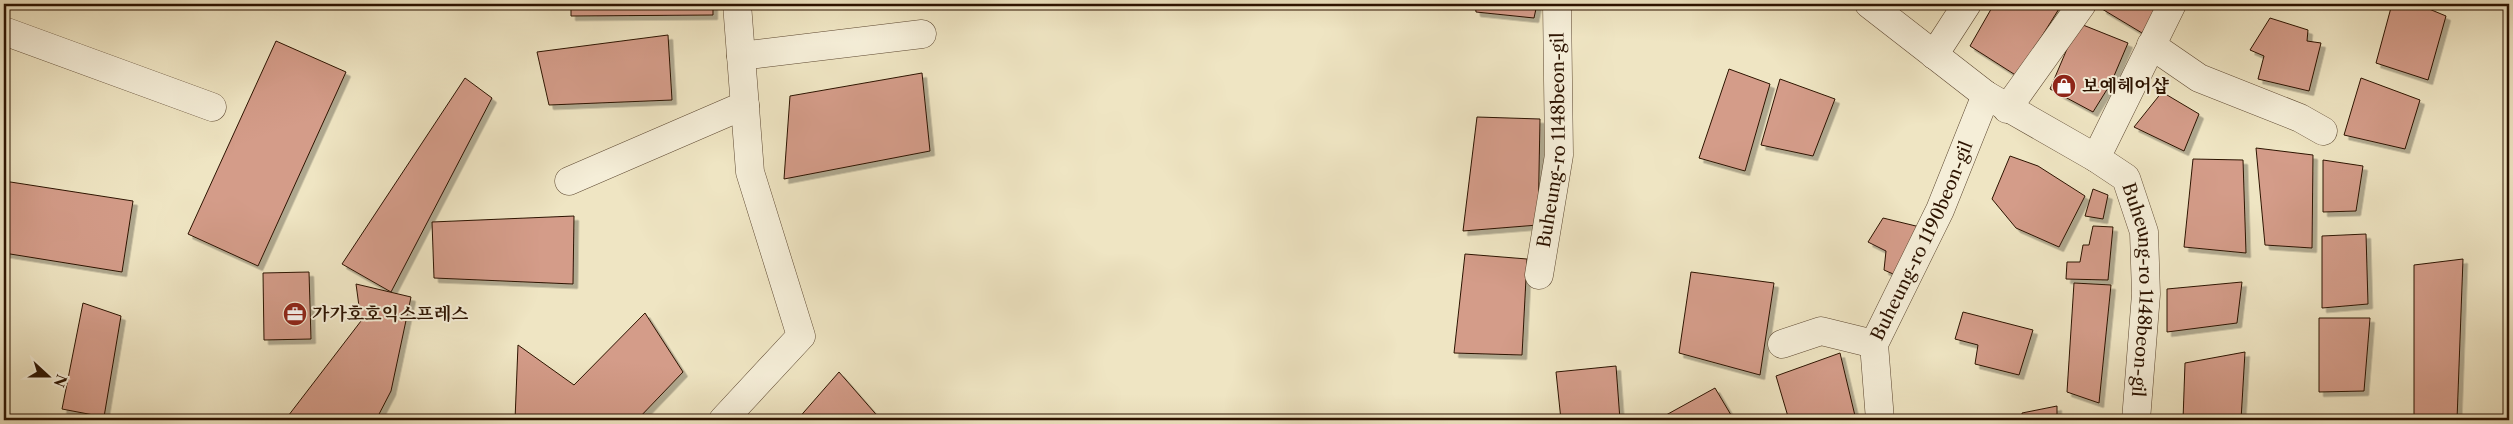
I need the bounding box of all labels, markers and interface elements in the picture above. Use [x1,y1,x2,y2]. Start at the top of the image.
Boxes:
street label: Buheung-ro 1148beon-gil [1533,32,1570,249]
shop icon: 보예헤어샵 [2051,73,2077,99]
place label: 보예헤어샵 [2082,75,2170,97]
street label: Buheung-ro 1190beon-gil [1866,138,1977,344]
street label: Buheung-ro 1148beon-gil [2117,180,2157,398]
office icon: 가가호호익스프레스 [282,301,308,327]
place label: 가가호호익스프레스 [312,303,469,325]
north arrow [22,352,72,402]
text: N [50,372,71,390]

